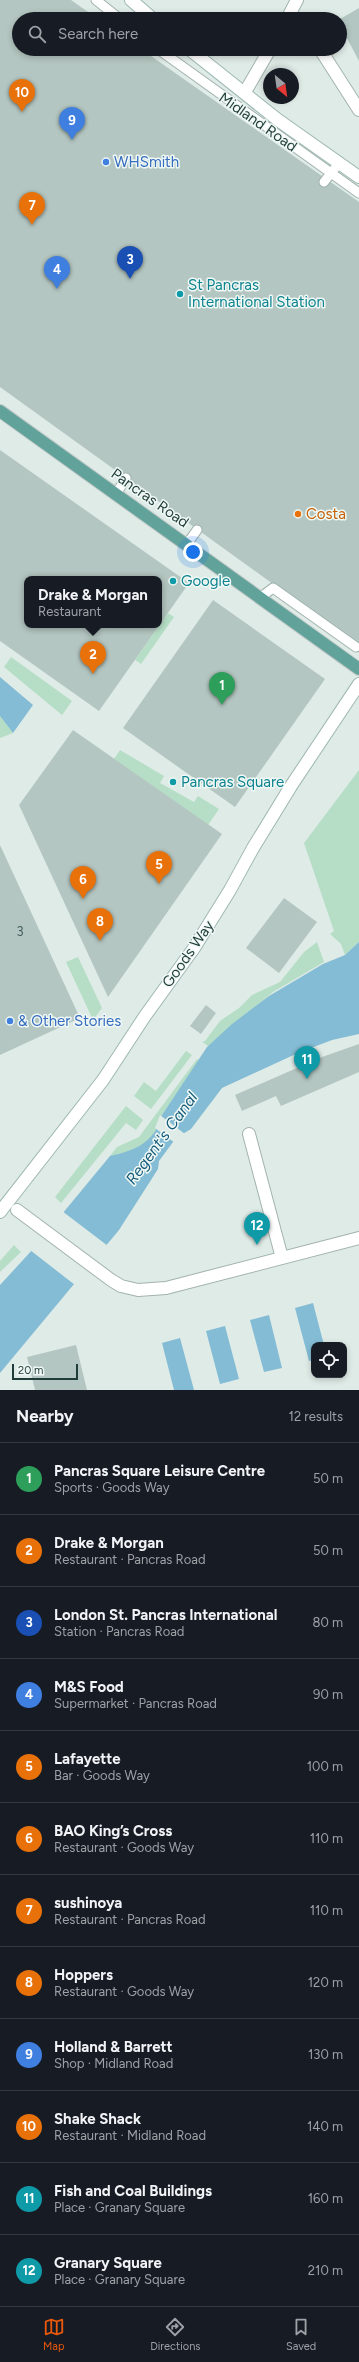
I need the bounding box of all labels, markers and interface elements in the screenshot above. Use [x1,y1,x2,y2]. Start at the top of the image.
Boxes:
search box [12,12,347,56]
icon: search [26,23,48,45]
text: Search here [58,25,138,43]
north arrow [263,68,299,104]
pin: 10 [9,79,35,112]
street label: Midland Road [215,88,301,156]
pin: 9 [59,107,85,140]
place label: WHSmith [114,153,179,171]
marker: WHSmith [101,157,111,167]
pin: 7 [19,192,45,225]
pin: 3 [117,246,143,279]
pin: 4 [44,256,70,289]
place label: St Pancras International Station [188,276,325,311]
marker: St Pancras International Station [175,289,185,299]
street label: Pancras Road [108,465,192,531]
place label: Costa [306,505,346,523]
marker: Costa [293,509,303,519]
your location [183,542,203,562]
place label: Google [181,572,230,590]
popup [24,576,162,628]
marker: Google [168,576,178,586]
text: Drake & Morgan [38,586,148,604]
text: Restaurant [38,604,101,619]
pin: 2 [80,641,106,674]
pin: 1 [209,672,235,705]
place label: Pancras Square [181,773,284,791]
marker: Pancras Square [168,777,178,787]
pin: 5 [146,851,172,884]
pin: 6 [70,866,96,899]
pin: 8 [87,908,113,941]
street label: Goods Way [158,917,218,991]
house number: 3 [16,924,24,939]
place label: & Other Stories [18,1012,121,1030]
marker: & Other Stories [5,1016,15,1026]
pin: 11 [294,1046,320,1079]
water label: Regent's Canal [122,1088,202,1188]
pin: 12 [244,1212,270,1245]
map controls [311,1342,347,1378]
button: locate [311,1342,347,1378]
scale bar [12,1362,78,1381]
text: 20 m [18,1364,43,1377]
text: Nearby [16,1406,74,1426]
text: 12 results [289,1409,343,1424]
text: Pancras Square Leisure Centre [54,1462,265,1480]
text: 1 [26,1471,32,1486]
text: 50 m [313,1471,343,1486]
text: Sports · Goods Way [54,1480,169,1495]
text: Drake & Morgan [54,1534,164,1552]
text: 2 [25,1543,33,1558]
text: 50 m [313,1543,343,1558]
text: Restaurant · Pancras Road [54,1552,206,1567]
text: London St. Pancras International [54,1606,277,1624]
text: 3 [25,1615,33,1630]
text: 80 m [312,1615,343,1630]
text: Station · Pancras Road [54,1624,184,1639]
text: M&S Food [54,1678,124,1696]
text: 4 [25,1687,33,1702]
text: 90 m [313,1687,343,1702]
text: Supermarket · Pancras Road [54,1696,217,1711]
text: Lafayette [54,1750,121,1768]
text: 5 [25,1759,33,1774]
text: 100 m [307,1759,343,1774]
text: Bar · Goods Way [54,1768,150,1783]
text: BAO King’s Cross [54,1822,172,1840]
text: 6 [25,1831,33,1846]
text: 110 m [310,1831,343,1846]
text: Restaurant · Goods Way [54,1840,194,1855]
text: sushinoya [54,1894,122,1912]
text: 7 [25,1903,33,1918]
text: 110 m [310,1903,343,1918]
text: Restaurant · Pancras Road [54,1912,206,1927]
text: Hoppers [54,1966,113,1984]
text: 8 [25,1975,33,1990]
text: 120 m [308,1975,343,1990]
text: Restaurant · Goods Way [54,1984,194,1999]
text: Holland & Barrett [54,2038,173,2056]
text: 9 [25,2047,33,2062]
text: 130 m [308,2047,343,2062]
text: Shop · Midland Road [54,2056,173,2071]
text: Shake Shack [54,2110,141,2128]
text: 10 [22,2119,36,2134]
text: 140 m [307,2119,343,2134]
text: Restaurant · Midland Road [54,2128,206,2143]
text: Fish and Coal Buildings [54,2182,212,2200]
text: 11 [24,2191,34,2206]
text: 160 m [308,2191,343,2206]
text: Place · Granary Square [54,2200,185,2215]
text: Granary Square [54,2254,162,2272]
text: 12 [22,2263,36,2278]
text: 210 m [308,2263,343,2278]
text: Place · Granary Square [54,2272,185,2287]
tab: Map [43,2316,65,2353]
tab: Directions [150,2316,200,2353]
tab: Saved [286,2316,316,2353]

